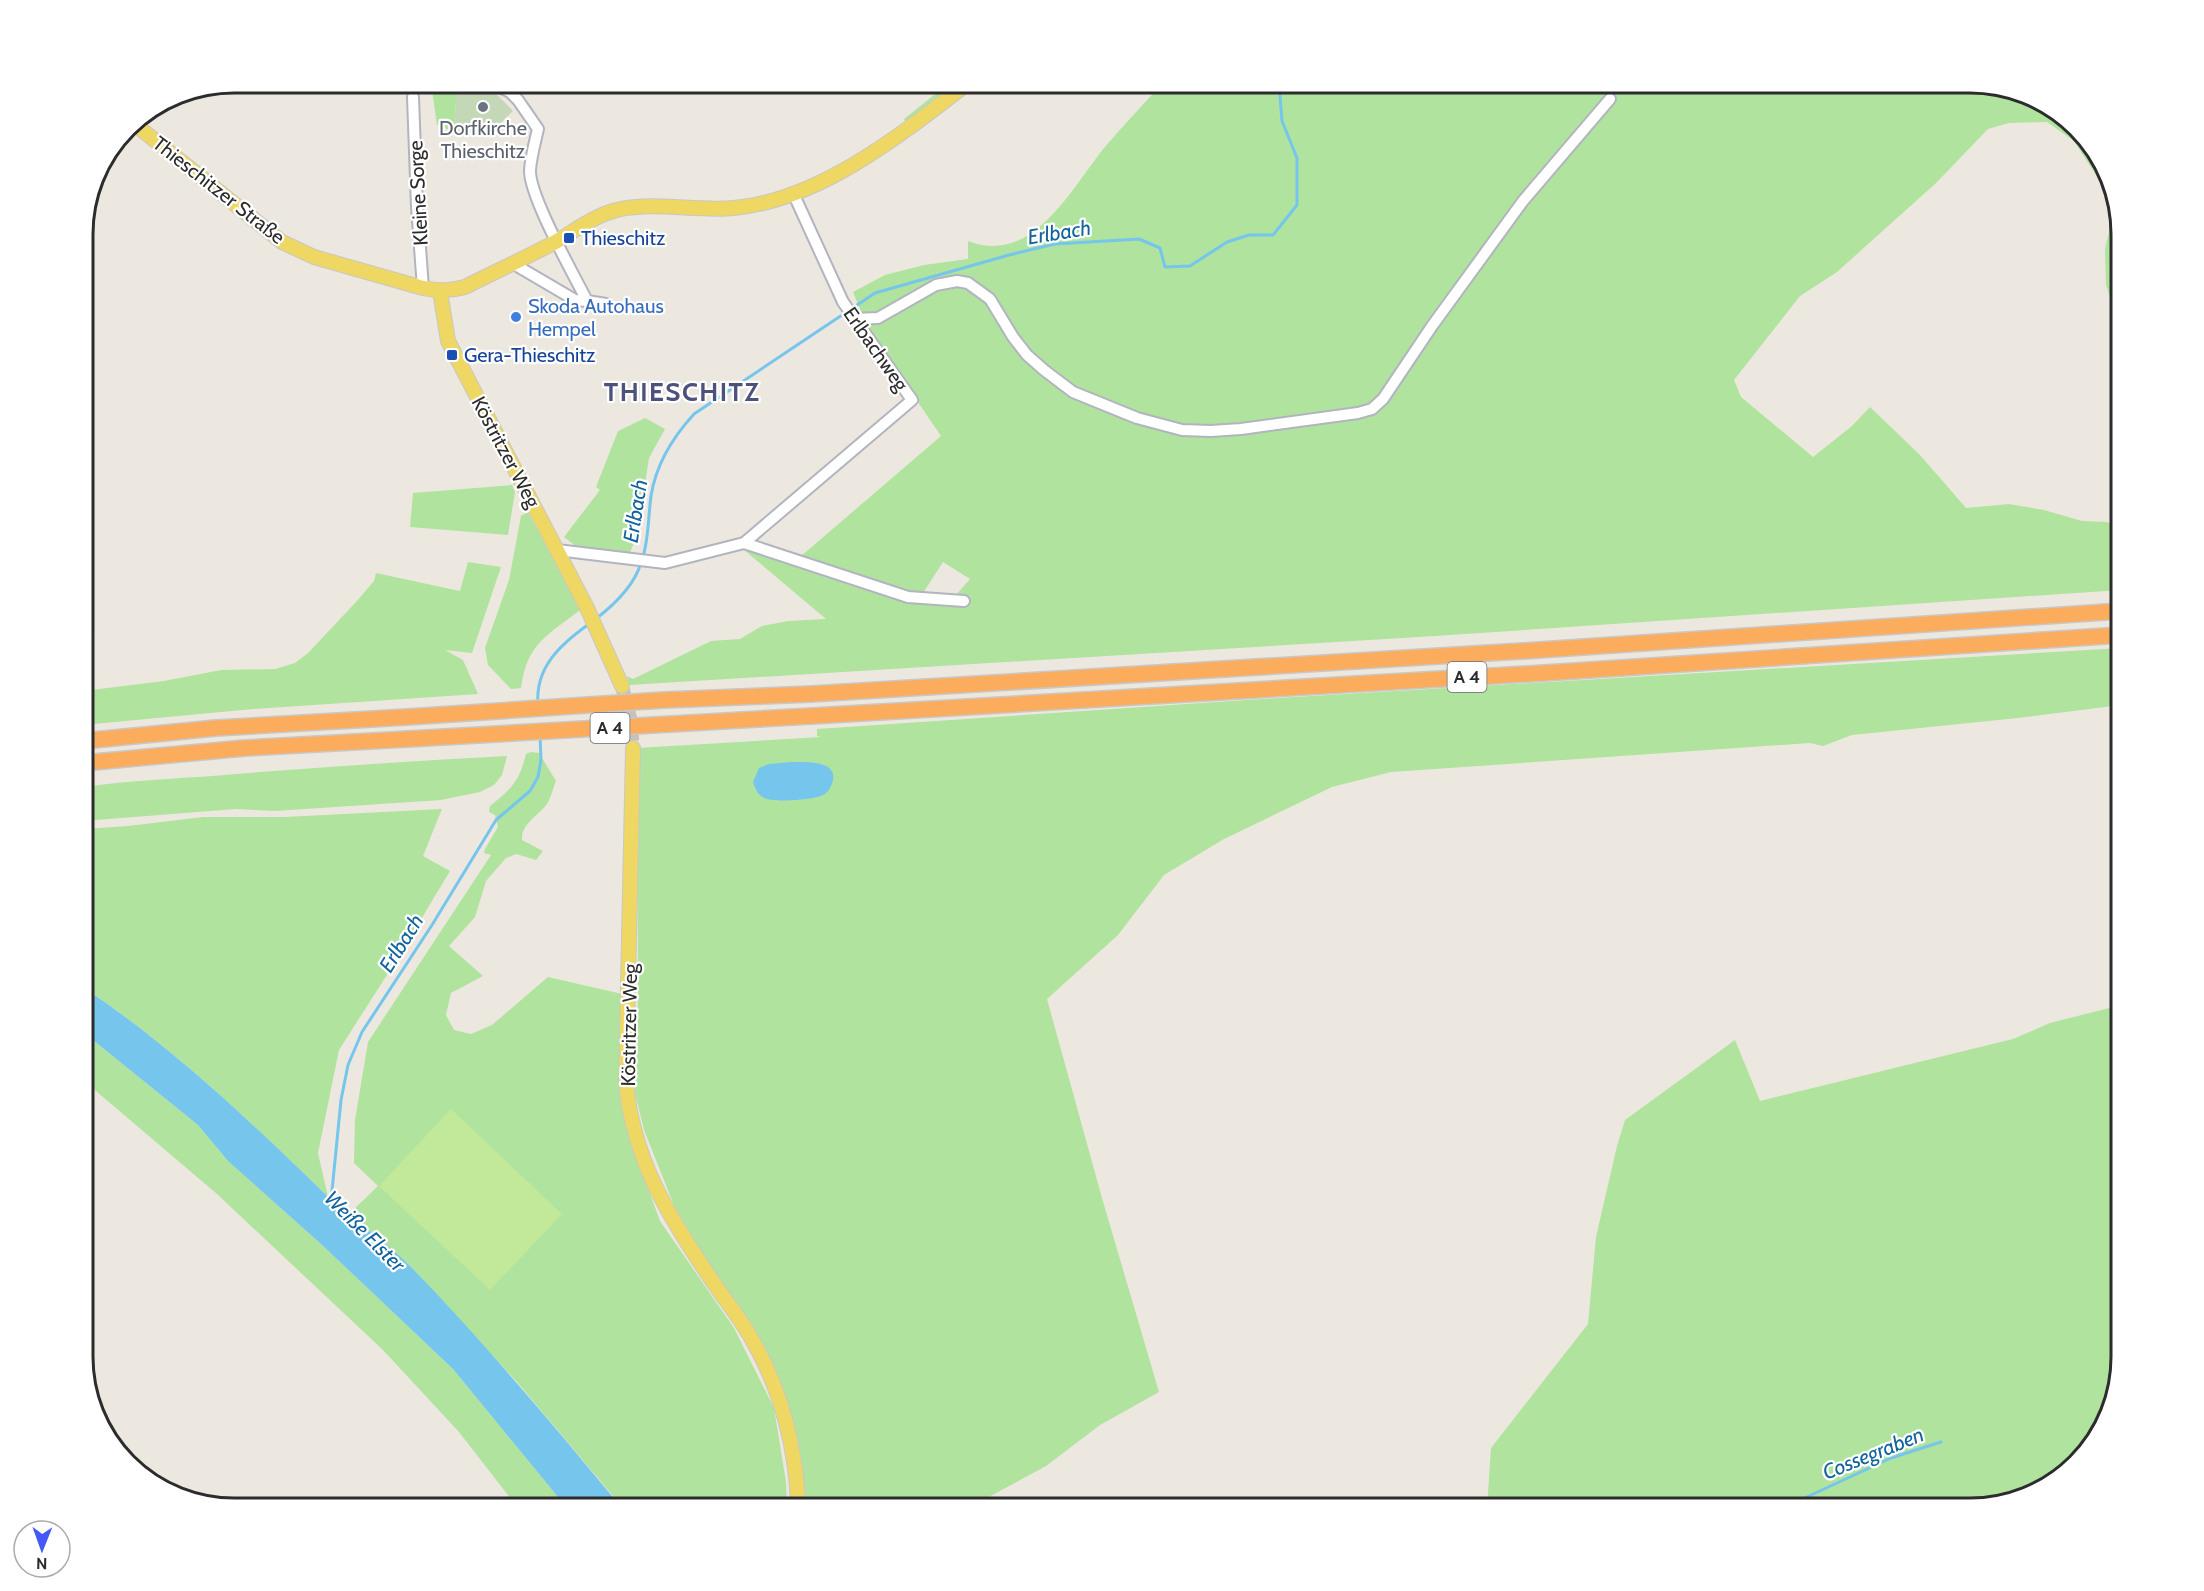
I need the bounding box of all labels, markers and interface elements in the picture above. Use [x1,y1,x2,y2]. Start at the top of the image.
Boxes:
marker: Dorfkirche Thieschitz [476,100,490,114]
place label: Dorfkirche Thieschitz [439,116,527,163]
street label: Thieschitzer Straße [148,131,290,249]
street label: Kleine Sorge [403,140,433,246]
water label: Erlbach [1026,215,1092,249]
place label: Thieschitz [581,226,665,250]
marker: Thieschitz [562,231,576,245]
place label: Skoda Autohaus Hempel [528,294,664,341]
street label: Erlbachweg [838,302,914,396]
marker: Skoda Autohaus Hempel [509,310,523,324]
place label: Gera-Thieschitz [464,343,596,367]
marker: Gera-Thieschitz [445,348,459,362]
district label: THIESCHITZ [604,376,760,408]
street label: Köstritzer Weg [467,392,546,513]
water label: Erlbach [618,478,652,544]
road number: A 4 [1448,662,1486,692]
road number: A 4 [590,713,630,743]
water label: Erlbach [374,909,428,977]
street label: Köstritzer Weg [616,962,642,1086]
water label: Weiße Elster [319,1185,412,1278]
water label: Cossegraben [1819,1421,1927,1485]
north arrow [12,1519,72,1579]
text: N [36,1554,48,1573]

